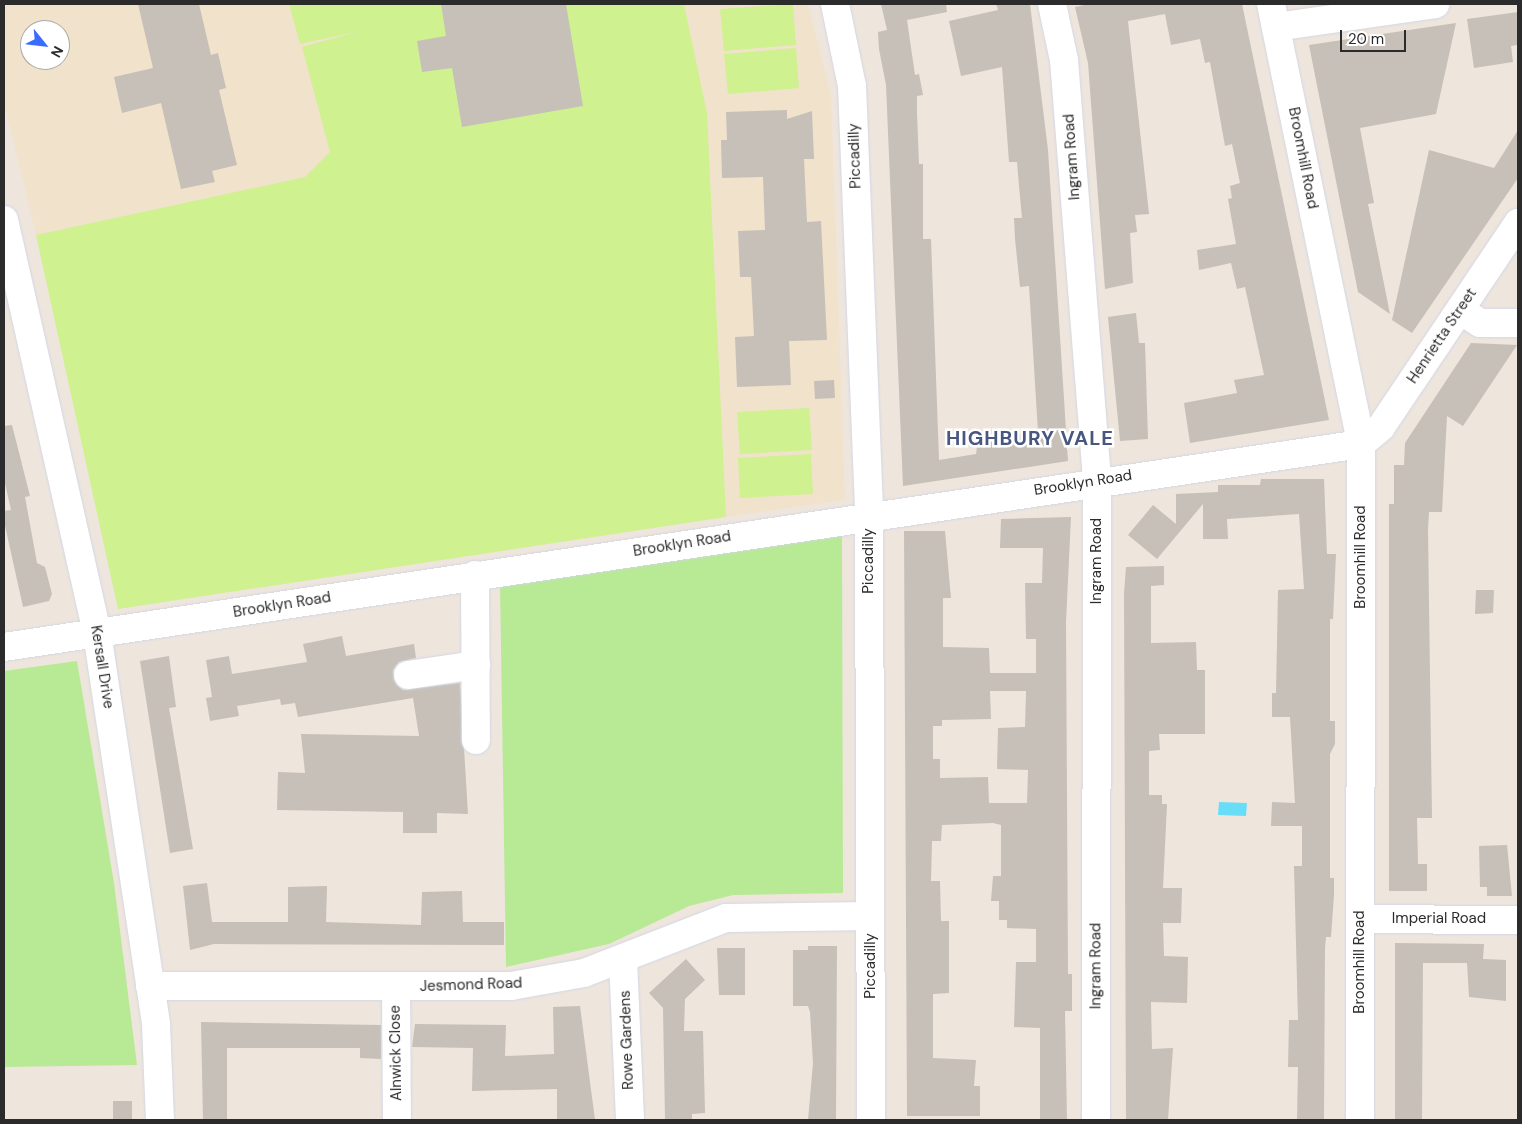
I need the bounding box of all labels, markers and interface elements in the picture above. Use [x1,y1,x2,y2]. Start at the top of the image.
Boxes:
north arrow [20,20,70,70]
scale bar [1342,20,1408,52]
text: 20 m [1348,29,1384,49]
text: N [47,43,68,61]
street label: Broomhill Road [1284,106,1322,210]
street label: Ingram Road [1060,113,1084,201]
street label: Piccadilly [845,123,865,189]
street label: Henrietta Street [1403,285,1481,387]
district label: HIGHBURY VALE [944,426,1116,450]
street label: Brooklyn Road [1033,466,1133,500]
street label: Broomhill Road [1352,505,1370,609]
street label: Ingram Road [1088,518,1106,604]
street label: Brooklyn Road [632,527,732,561]
street label: Piccadilly [860,528,878,594]
street label: Brooklyn Road [232,588,332,622]
street label: Kersall Drive [87,624,117,710]
street label: Broomhill Road [1351,910,1369,1014]
street label: Imperial Road [1392,910,1486,928]
street label: Ingram Road [1087,923,1105,1009]
street label: Piccadilly [862,933,880,999]
street label: Jesmond Road [419,974,523,996]
street label: Rowe Gardens [616,990,638,1090]
street label: Alnwick Close [386,1005,406,1101]

